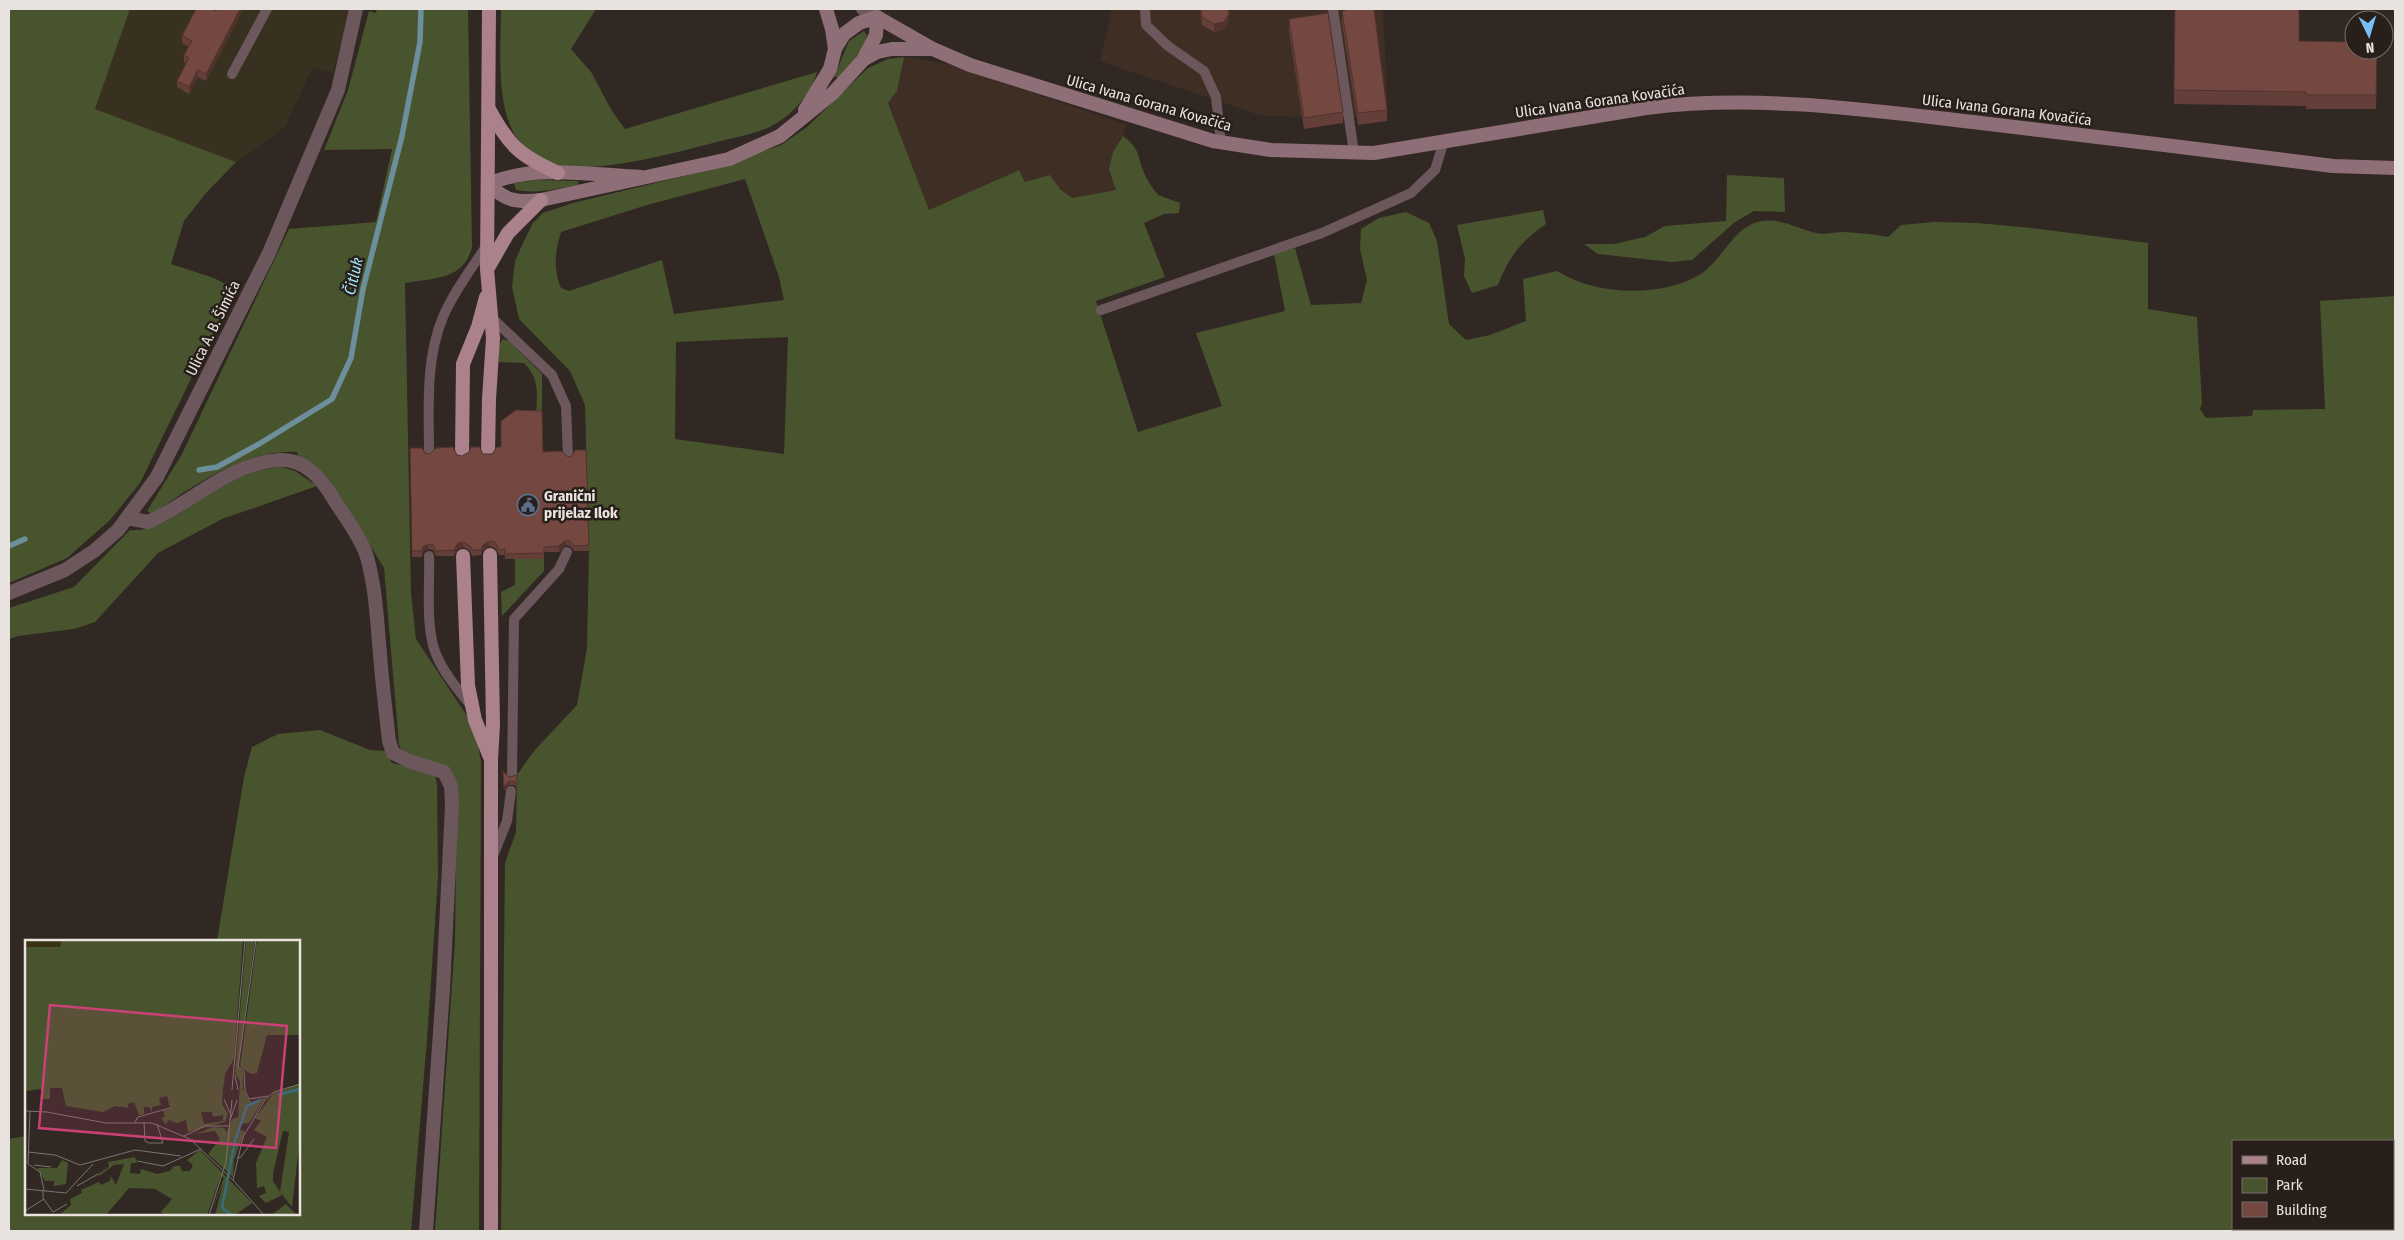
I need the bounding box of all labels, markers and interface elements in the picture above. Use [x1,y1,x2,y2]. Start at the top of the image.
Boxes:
north arrow [2344,10,2394,60]
text: N [2365,39,2375,56]
street label: Ulica Ivana Gorana Kovačića [1064,71,1234,135]
street label: Ulica Ivana Gorana Kovačića [1514,80,1686,122]
street label: Ulica Ivana Gorana Kovačića [1921,91,2093,129]
water label: Čitluk [339,255,367,297]
street label: Ulica A. B. Šimića [182,278,244,378]
place label: Granični prijelaz Ilok [544,487,618,522]
public building icon: Granični prijelaz Ilok [516,493,540,517]
inset map [25,940,300,1215]
legend [2232,1140,2394,1230]
text: Road [2276,1151,2307,1169]
text: Park [2276,1176,2303,1194]
text: Building [2276,1201,2327,1219]

